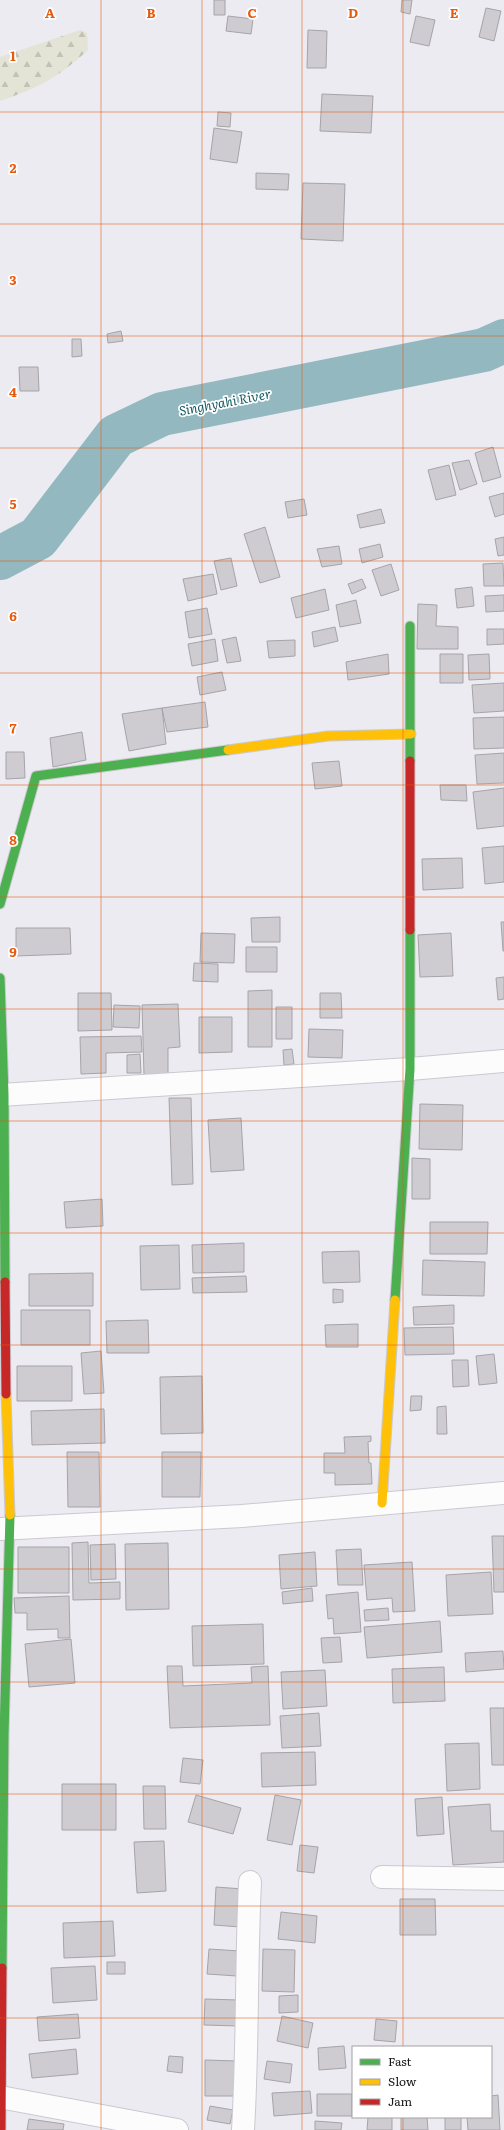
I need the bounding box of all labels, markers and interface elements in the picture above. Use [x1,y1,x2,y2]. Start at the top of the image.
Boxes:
text: A [45,3,55,22]
text: B [147,3,156,22]
text: C [247,3,257,22]
text: D [348,3,358,22]
text: E [450,3,459,22]
text: 1 [10,46,16,65]
text: 2 [10,158,17,177]
text: 3 [9,270,17,289]
text: 4 [9,382,17,401]
water label: Singhyahi River [177,383,272,420]
text: 5 [9,494,17,513]
text: 6 [9,606,17,625]
text: 7 [9,718,17,737]
text: 8 [9,830,17,849]
text: 9 [9,942,17,961]
legend [352,2046,492,2118]
text: Fast [388,2052,412,2070]
text: Slow [388,2072,417,2090]
text: Jam [388,2092,413,2110]

